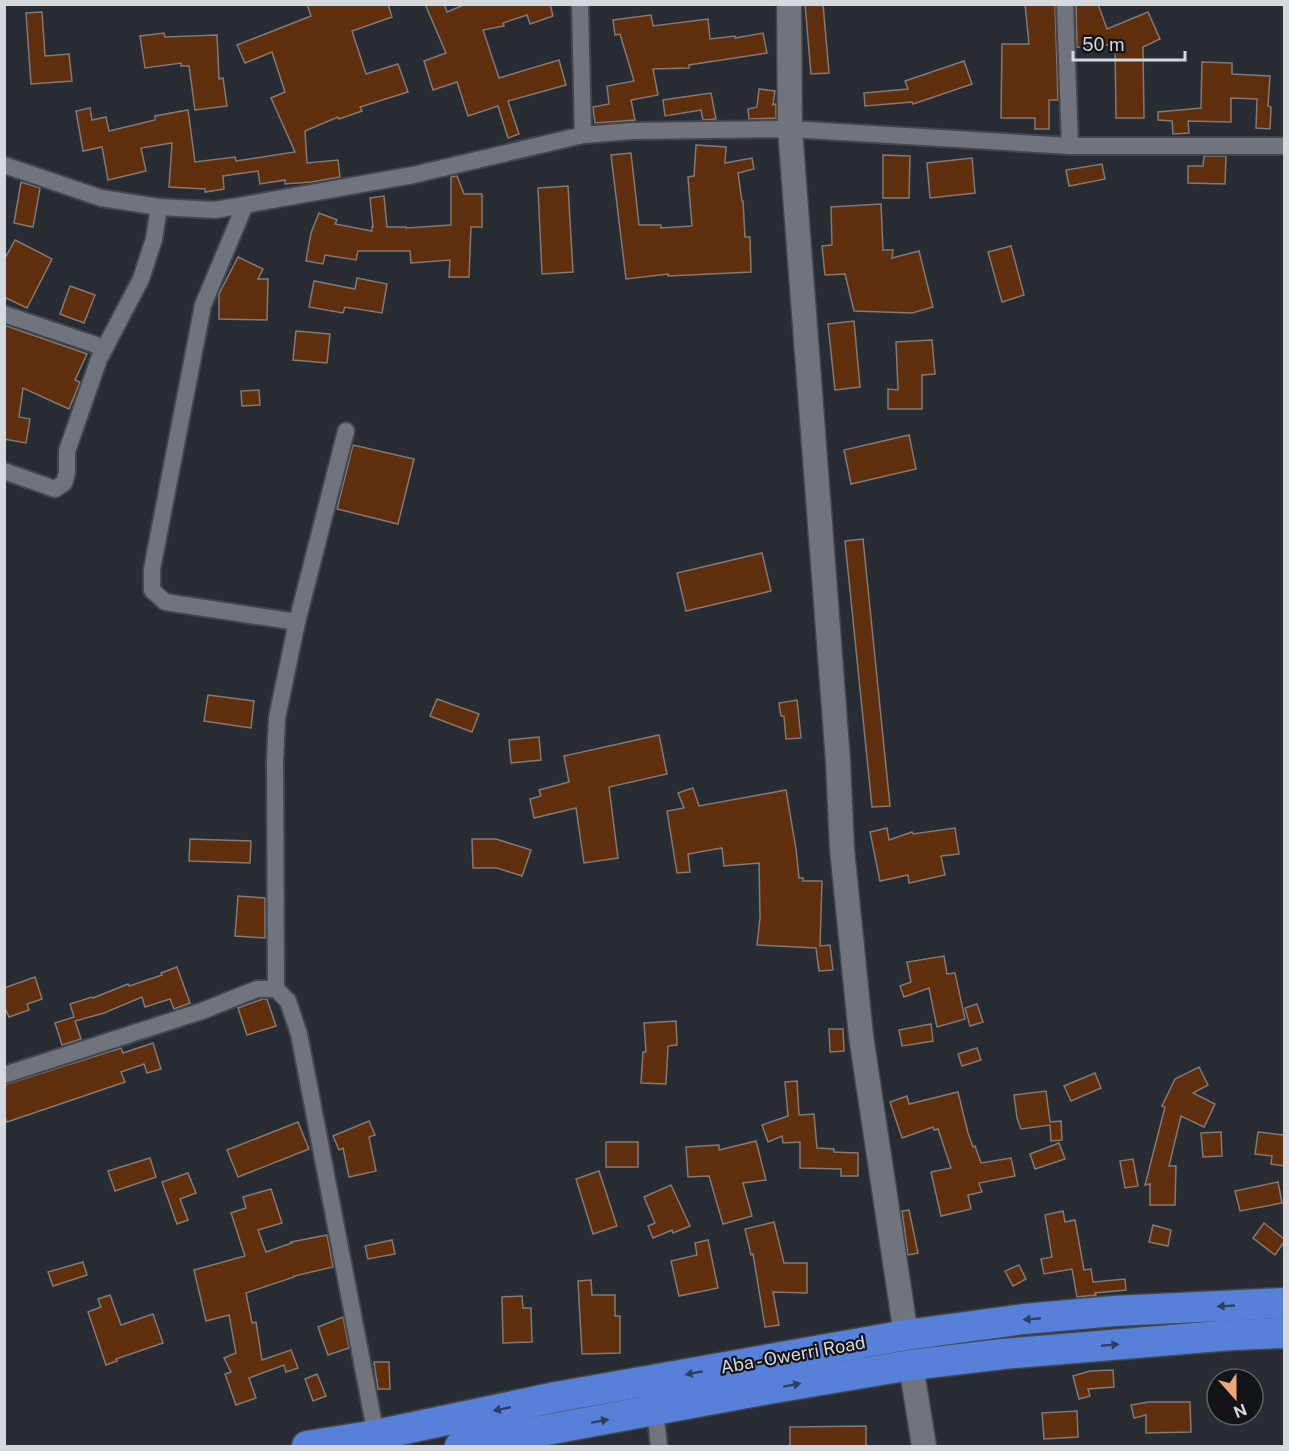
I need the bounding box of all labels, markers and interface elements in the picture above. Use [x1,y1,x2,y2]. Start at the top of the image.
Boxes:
scale bar [1073,24,1186,62]
text: 50 m [1082,34,1125,55]
one-way arrow [1217,1301,1236,1310]
one-way arrow [1022,1314,1041,1324]
street label: Aba - Owerri Road [719,1331,867,1378]
one-way arrow [1101,1340,1120,1350]
north arrow [1205,1367,1265,1427]
one-way arrow [684,1368,703,1377]
one-way arrow [782,1380,801,1389]
text: N [1231,1399,1249,1422]
one-way arrow [493,1404,512,1414]
one-way arrow [591,1416,610,1425]

